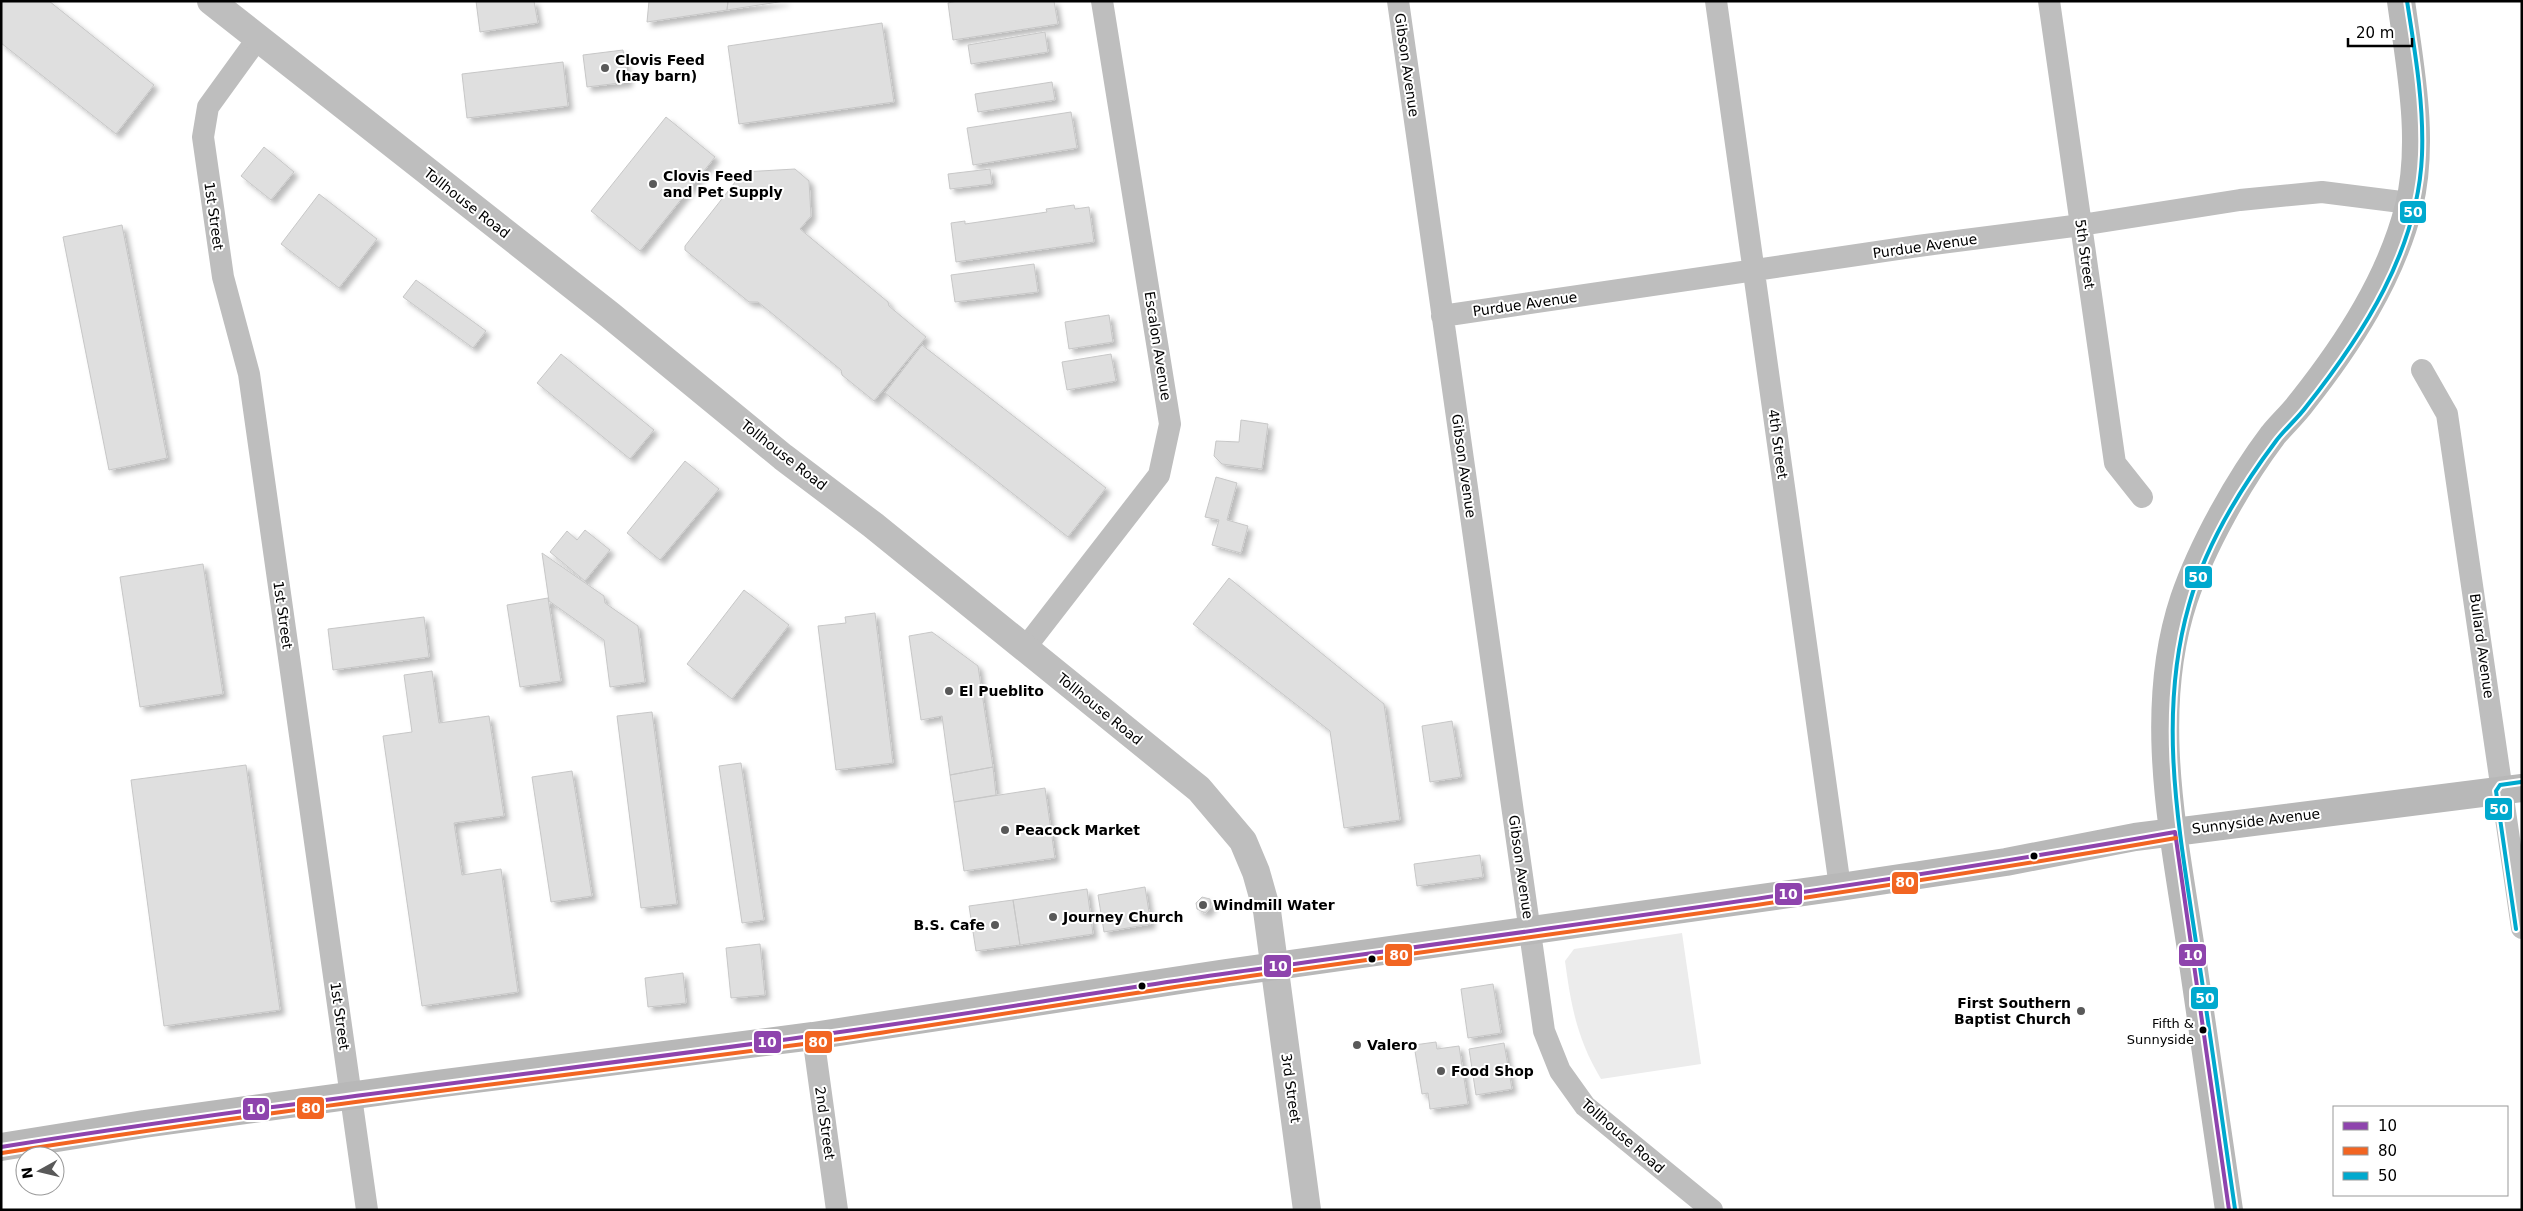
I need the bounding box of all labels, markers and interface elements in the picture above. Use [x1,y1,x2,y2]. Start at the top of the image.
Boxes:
street label: Gibson Avenue [1392,12,1422,118]
scale bar [2348,15,2412,47]
text: 20 m [2356,24,2394,42]
place label: Clovis Feed (hay barn) [615,52,705,84]
marker: Clovis Feed (hay barn) [599,62,611,74]
street label: Tollhouse Road [420,164,513,241]
place label: Clovis Feed and Pet Supply [663,168,783,200]
marker: Clovis Feed and Pet Supply [647,178,659,190]
street label: 1st Street [201,181,227,252]
line badge: 50 [2399,200,2427,224]
text: 50 [2403,204,2423,220]
street label: 5th Street [2072,218,2098,290]
street label: Purdue Avenue [1872,231,1978,261]
street label: Purdue Avenue [1472,289,1578,319]
street label: Escalon Avenue [1141,290,1175,402]
street label: 4th Street [1765,408,1791,480]
street label: Gibson Avenue [1449,413,1479,519]
street label: Tollhouse Road [737,416,830,493]
line badge: 50 [2184,565,2213,589]
text: 50 [2188,569,2208,585]
street label: 1st Street [270,580,296,651]
street label: Bullard Avenue [2467,593,2497,699]
street label: Tollhouse Road [1054,669,1146,748]
place label: El Pueblito [959,683,1044,699]
marker: El Pueblito [943,685,955,697]
line badge: 50 [2484,797,2513,821]
text: 50 [2489,801,2509,817]
street label: Sunnyside Avenue [2191,805,2321,837]
street label: Gibson Avenue [1506,814,1536,920]
place label: Peacock Market [1015,822,1140,838]
marker: Peacock Market [999,824,1011,836]
unlabelled marker [2029,851,2039,861]
line badge: 80 [1891,871,1919,895]
text: 80 [1895,874,1915,890]
line badge: 10 [1774,882,1803,906]
text: 10 [1778,886,1798,902]
place label: Windmill Water [1213,897,1335,913]
marker: Windmill Water [1197,899,1209,911]
place label: Journey Church [1062,909,1184,925]
marker: Journey Church [1047,911,1059,923]
place label: B.S. Cafe [913,917,985,933]
marker: B.S. Cafe [989,919,1001,931]
line badge: 80 [1384,943,1413,967]
line badge: 10 [2178,943,2207,967]
text: 80 [1389,947,1409,963]
text: 10 [2183,947,2203,963]
line badge: 10 [1263,954,1292,978]
unlabelled marker [1367,954,1377,964]
text: 10 [1268,958,1288,974]
street label: 1st Street [327,981,353,1052]
unlabelled marker [1137,981,1147,991]
line badge: 50 [2190,986,2219,1010]
text: 50 [2195,990,2215,1006]
place label: First Southern Baptist Church [1954,995,2071,1027]
marker: First Southern Baptist Church [2075,1005,2087,1017]
place label: Fifth & Sunnyside [2127,1016,2194,1047]
marker: Fifth & Sunnyside [2198,1025,2208,1035]
line badge: 10 [753,1030,782,1054]
line badge: 80 [804,1030,833,1054]
text: 10 [757,1034,777,1050]
text: 80 [808,1034,828,1050]
place label: Valero [1367,1037,1418,1053]
marker: Valero [1351,1039,1363,1051]
street label: 3rd Street [1278,1052,1304,1124]
place label: Food Shop [1451,1063,1534,1079]
marker: Food Shop [1435,1065,1447,1077]
street label: 2nd Street [812,1085,838,1161]
street label: Tollhouse Road [1578,1095,1668,1176]
line badge: 80 [296,1096,325,1120]
line badge: 10 [242,1097,270,1121]
text: 80 [301,1100,321,1116]
text: 10 [246,1101,266,1117]
legend [2333,1106,2508,1196]
text: 10 [2378,1117,2397,1135]
text: 80 [2378,1142,2397,1160]
north arrow [15,1146,65,1196]
text: N [18,1166,36,1180]
text: 50 [2378,1167,2397,1185]

